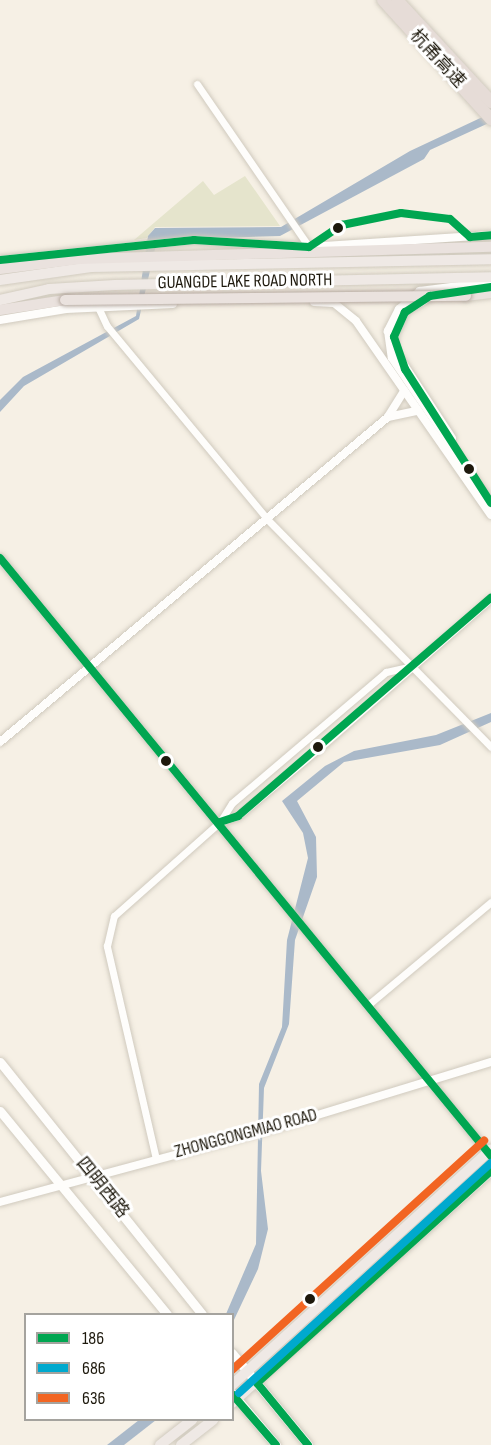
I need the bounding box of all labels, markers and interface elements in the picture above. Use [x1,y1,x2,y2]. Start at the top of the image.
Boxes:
street label: 杭甬高速 [405,25,469,93]
unlabelled marker [332,222,344,234]
street label: GUANGDE LAKE ROAD NORTH [157,270,333,294]
unlabelled marker [463,463,475,475]
unlabelled marker [312,741,324,753]
unlabelled marker [160,755,172,767]
street label: ZHONGGONGMIAO ROAD [172,1105,320,1163]
street label: 四明西路 [71,1153,133,1223]
unlabelled marker [304,1293,316,1305]
legend [24,1313,234,1421]
text: 186 [82,1328,104,1349]
text: 686 [82,1358,106,1379]
text: 636 [82,1388,105,1409]

